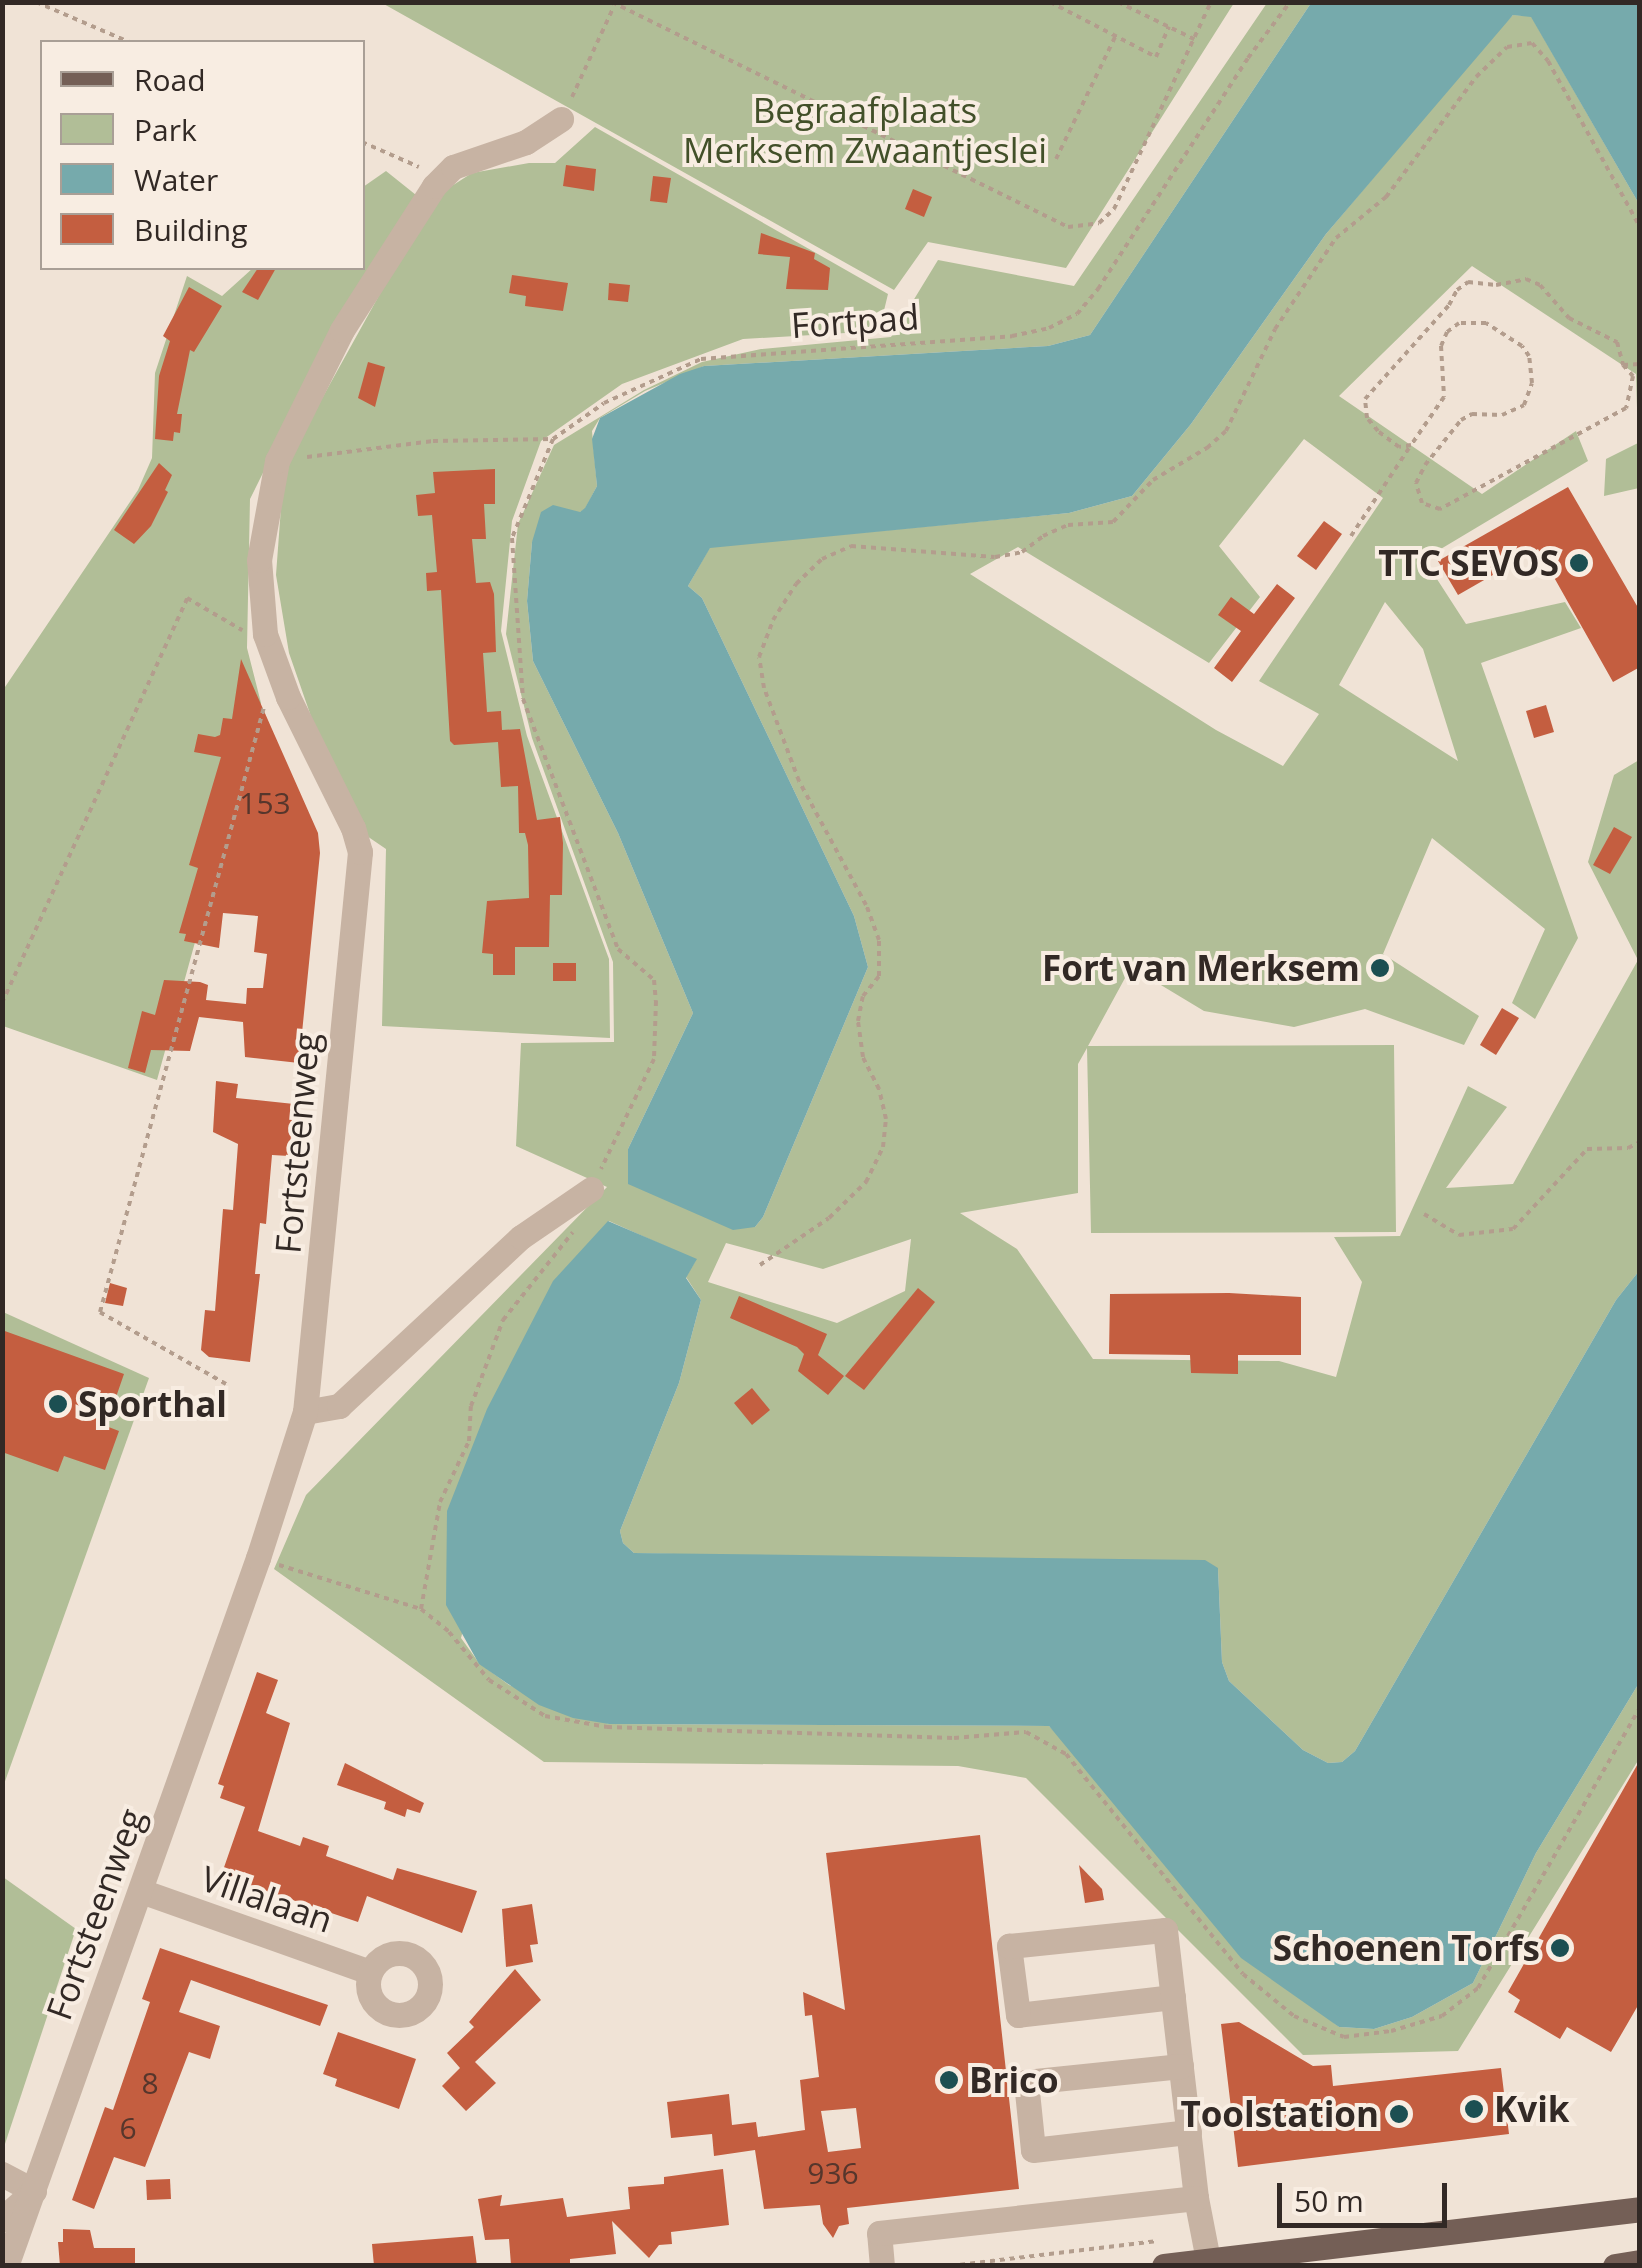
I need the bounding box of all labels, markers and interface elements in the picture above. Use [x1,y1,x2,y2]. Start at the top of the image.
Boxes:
legend [40,40,365,270]
text: Road [134,59,206,100]
park label: Begraafplaats Merksem Zwaantjeslei [683,89,1047,171]
text: Park [134,109,197,150]
text: Water [134,159,218,200]
text: Building [134,209,248,250]
street label: Fortpad [790,296,920,346]
place label: TTC SEVOS [1378,542,1559,584]
marker: TTC SEVOS [1568,552,1590,574]
house number: 153 [239,785,291,821]
place label: Fort van Merksem [1042,947,1360,989]
marker: Fort van Merksem [1369,957,1391,979]
street label: Fortsteenweg [266,1031,328,1255]
place label: Sporthal [78,1383,227,1425]
marker: Sporthal [47,1393,69,1415]
street label: Fortsteenweg [37,1803,153,2025]
street label: Villalaan [196,1857,338,1941]
place label: Schoenen Torfs [1273,1927,1540,1969]
marker: Schoenen Torfs [1549,1937,1571,1959]
place label: Brico [969,2059,1059,2101]
house number: 8 [141,2065,159,2101]
marker: Brico [938,2069,960,2091]
place label: Kvik [1494,2088,1570,2130]
place label: Toolstation [1180,2093,1379,2135]
marker: Kvik [1463,2098,1485,2120]
marker: Toolstation [1388,2103,1410,2125]
house number: 6 [119,2110,137,2146]
house number: 936 [807,2155,859,2191]
scale bar [1282,2163,1452,2225]
text: 50 m [1294,2180,1364,2221]

